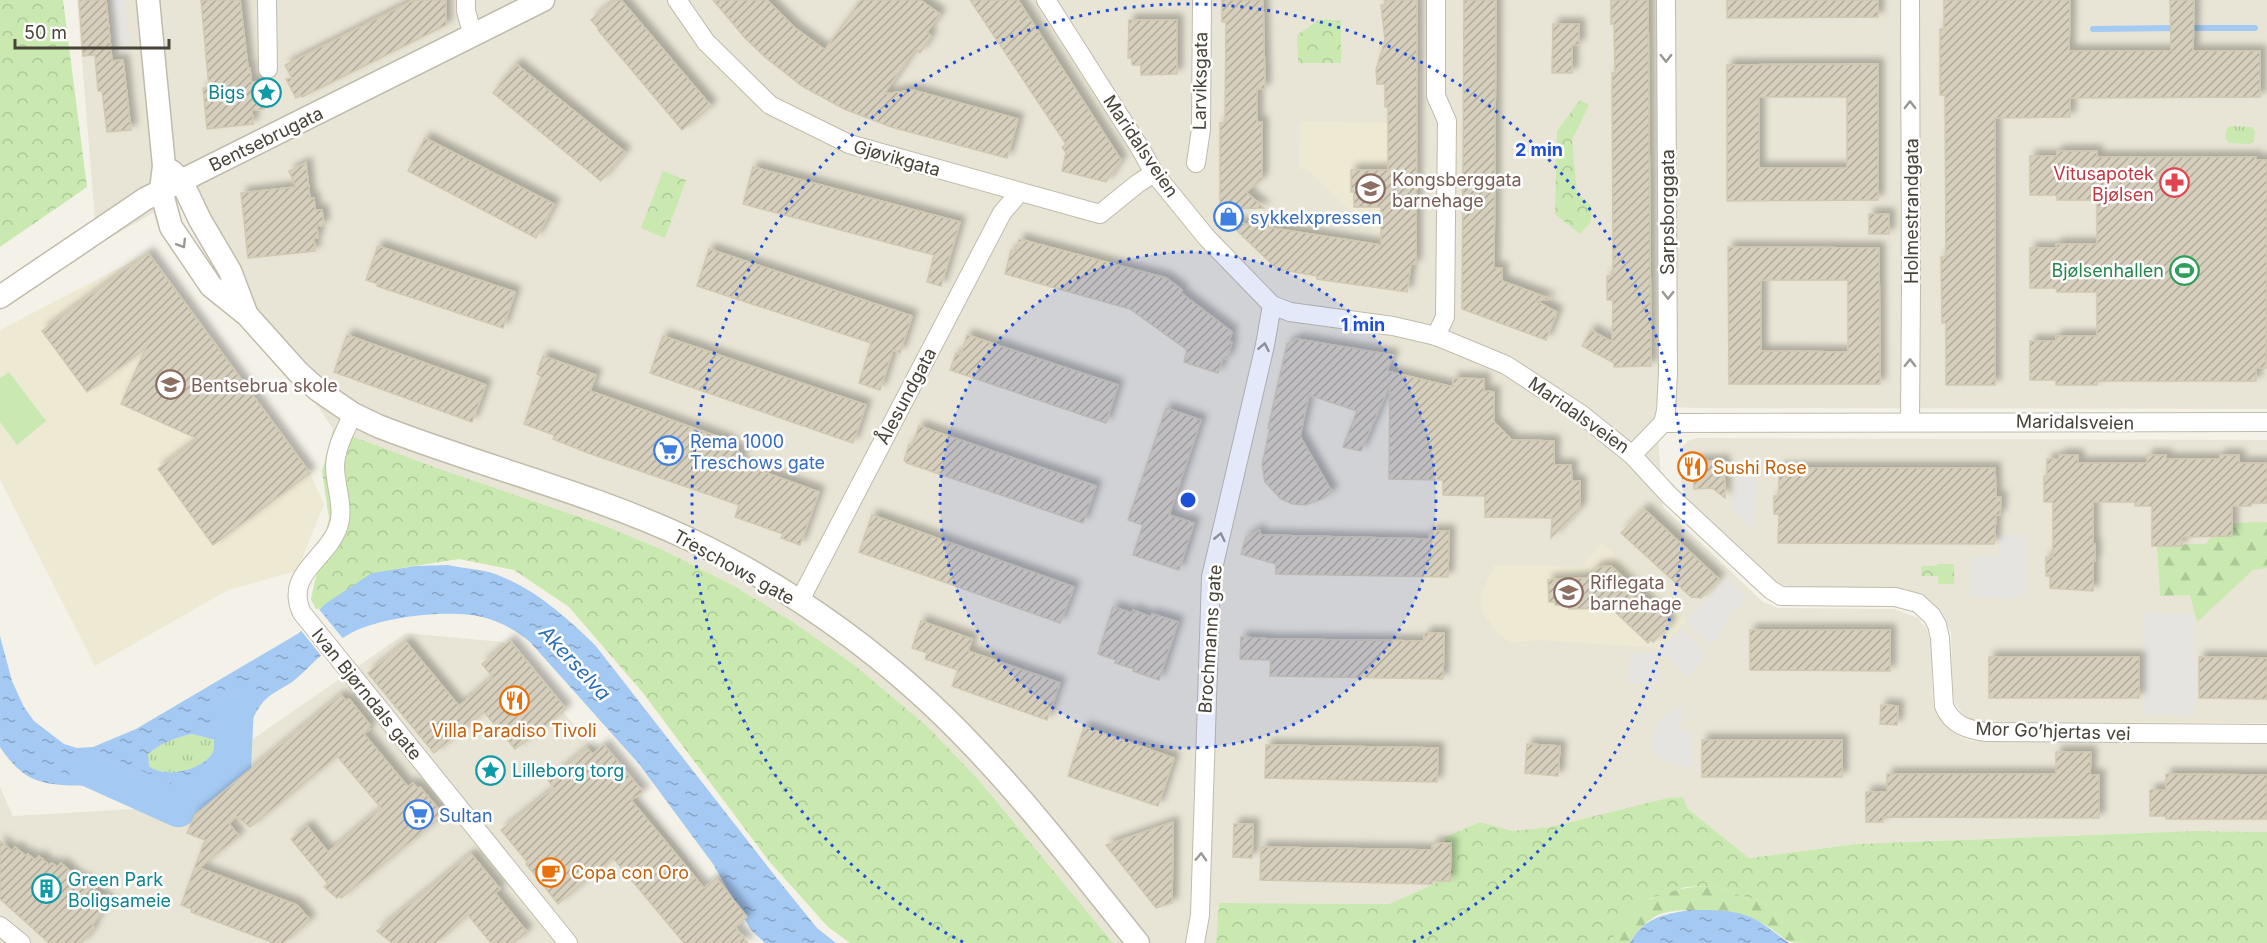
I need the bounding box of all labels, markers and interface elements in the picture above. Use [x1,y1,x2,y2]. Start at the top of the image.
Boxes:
scale bar [15,12,170,50]
text: 50 m [24,22,67,43]
street label: Larviksgata [1189,32,1211,130]
one-way arrow [1660,54,1672,63]
place icon: Bigs [250,76,282,108]
place label: Bigs [208,82,245,103]
street label: Maridalsveien [1099,91,1183,201]
one-way arrow [1904,100,1916,109]
street label: Bentsebrugata [206,102,326,176]
street label: Gjøvikgata [851,136,943,180]
street label: Holmestrandgata [1901,138,1922,284]
text: 2 min [1515,139,1563,160]
street label: Sarpsborggata [1657,149,1678,275]
place label: Vitusapotek Bjølsen [2053,163,2154,205]
pharmacy icon: Vitusapotek Bjølsen [2159,167,2191,199]
place label: Kongsberggata barnehage [1392,169,1522,211]
school or university icon: Kongsberggata barnehage [1355,173,1387,205]
shop icon: sykkelxpressen [1213,201,1245,233]
place label: sykkelxpressen [1250,207,1382,228]
one-way arrow [174,238,185,249]
sports icon: Bjølsenhallen [2169,254,2201,286]
place label: Bjølsenhallen [2051,260,2164,281]
one-way arrow [1662,291,1674,300]
text: 1 min [1341,314,1385,335]
one-way arrow [1257,342,1270,352]
street label: Ålesundgata [870,343,940,448]
one-way arrow [1904,358,1916,367]
school or university icon: Bentsebrua skole [154,369,186,401]
street label: Maridalsveien [1524,372,1634,458]
place label: Bentsebrua skole [191,375,338,396]
street label: Maridalsveien [2016,410,2134,434]
place label: Rema 1000 Treschows gate [690,431,825,473]
supermarket icon: Rema 1000 Treschows gate [653,435,685,467]
restaurant icon: Sushi Rose [1676,451,1708,483]
place label: Sushi Rose [1713,457,1807,478]
centre of rings [1178,490,1198,510]
street label: Treschows gate [670,525,798,609]
one-way arrow [1213,532,1226,542]
street label: Brochmanns gate [1194,564,1226,714]
place label: Riflegata barnehage [1590,572,1682,614]
school or university icon: Riflegata barnehage [1553,576,1585,608]
water label: Akerselva [534,620,616,705]
street label: Ivan Bjørndals gate [308,624,426,764]
restaurant icon: Villa Paradiso Tivoli [498,685,530,717]
street label: Mor Go’hjertas vei [1975,718,2131,744]
place label: Villa Paradiso Tivoli [431,720,597,741]
place icon: Lilleborg torg [475,754,507,786]
place label: Lilleborg torg [512,760,624,781]
supermarket icon: Sultan [402,799,434,831]
place label: Sultan [439,805,493,826]
one-way arrow [1195,852,1208,861]
cafe icon: Copa con Oro [534,856,566,888]
place label: Copa con Oro [571,862,689,883]
place label: Green Park Boligsameie [68,869,171,911]
building icon: Green Park Boligsameie [31,873,63,905]

